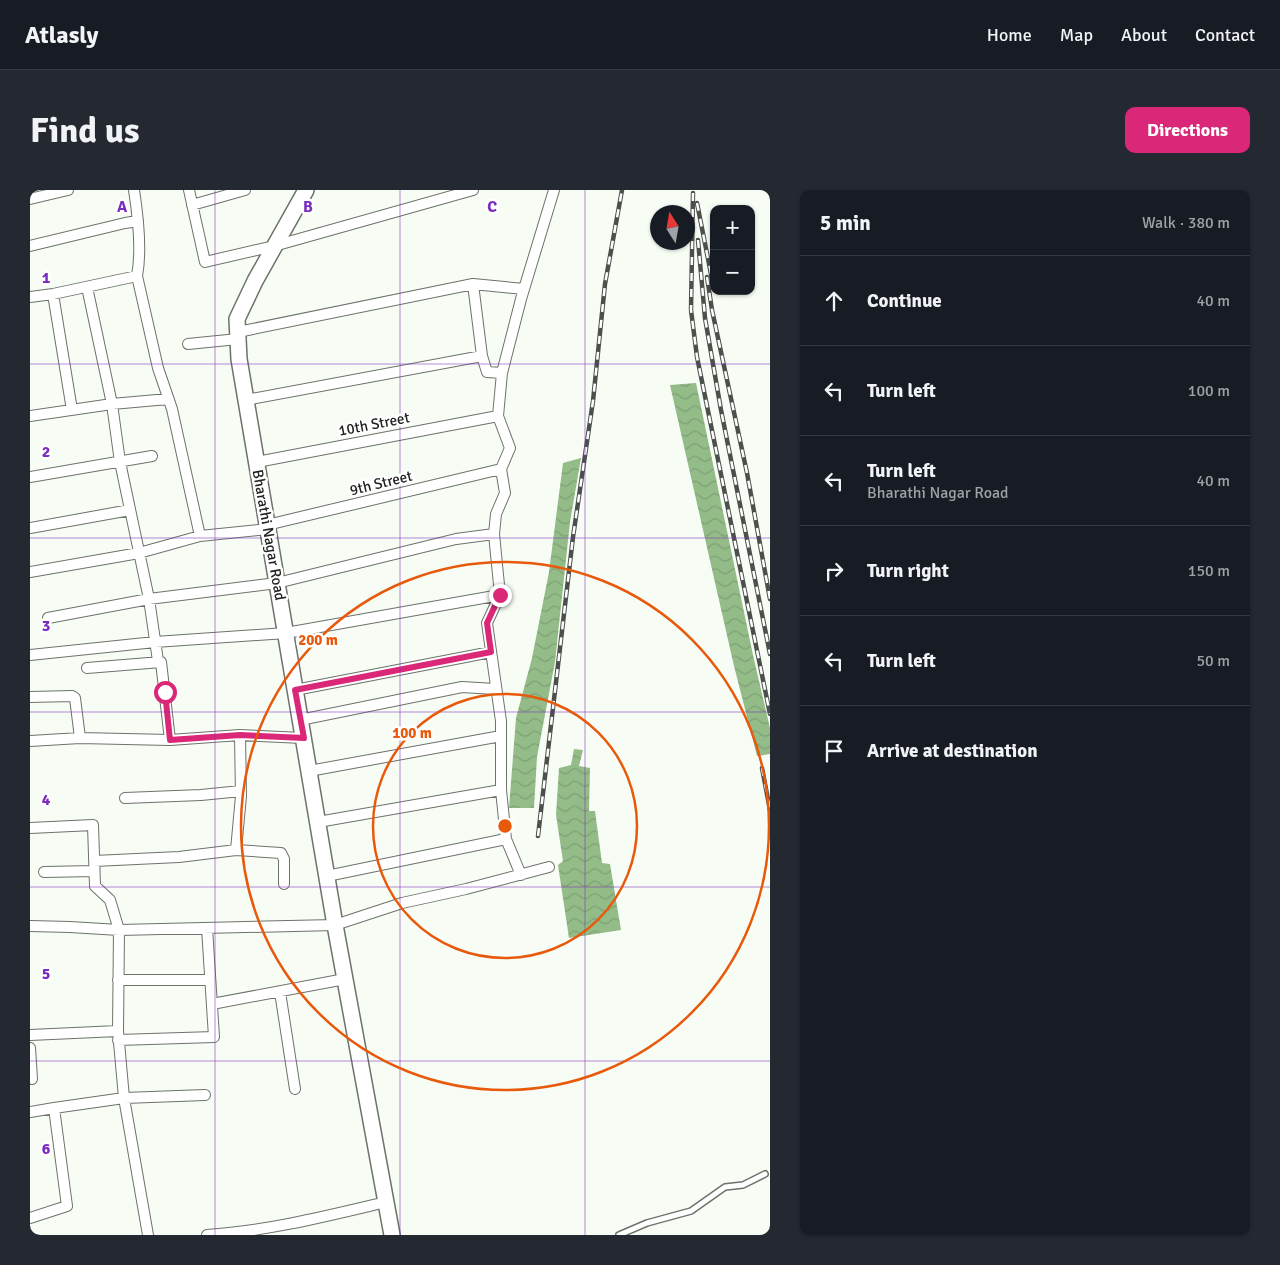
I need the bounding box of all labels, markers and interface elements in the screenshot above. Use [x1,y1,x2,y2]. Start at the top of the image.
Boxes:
text: Atlasly [25,20,98,50]
text: Home [987,24,1032,46]
text: Map [1060,24,1093,46]
text: About [1121,24,1167,46]
text: Contact [1195,24,1255,46]
button: Directions [1125,107,1250,153]
text: Find us [30,109,140,152]
text: A [117,197,128,217]
text: B [303,197,313,217]
text: C [487,197,497,217]
north arrow [650,205,695,250]
map controls [710,205,755,295]
button: + [710,205,755,250]
text: 5 min [820,210,871,236]
text: Walk · 380 m [1142,213,1230,233]
button: − [710,250,755,295]
text: 1 [42,268,51,288]
icon: ahead [820,287,848,315]
text: Continue [867,289,942,313]
text: 40 m [1196,291,1230,311]
icon: left [820,377,848,405]
text: Turn left [867,379,936,403]
text: 100 m [1188,381,1230,401]
street label: 10th Street [337,408,411,440]
text: 2 [42,442,50,462]
text: Turn left [867,459,936,483]
street label: 9th Street [348,467,414,499]
icon: left [820,467,848,495]
street label: Bharathi Nagar Road [249,468,289,602]
text: 40 m [1196,471,1230,491]
text: Bharathi Nagar Road [867,483,1009,503]
icon: right [820,557,848,585]
text: Turn right [867,559,949,583]
text: 150 m [1188,561,1230,581]
route end [489,584,512,607]
text: 3 [42,616,50,636]
text: 200 m [298,631,338,649]
icon: left [820,647,848,675]
text: Turn left [867,649,936,673]
text: 50 m [1196,651,1230,671]
route start [154,681,177,704]
text: 100 m [392,724,432,742]
icon: arrive [820,737,848,765]
text: Arrive at destination [867,739,1038,763]
text: 4 [42,790,51,810]
centre of rings [496,817,514,835]
text: 5 [42,964,50,984]
text: 6 [42,1139,51,1159]

